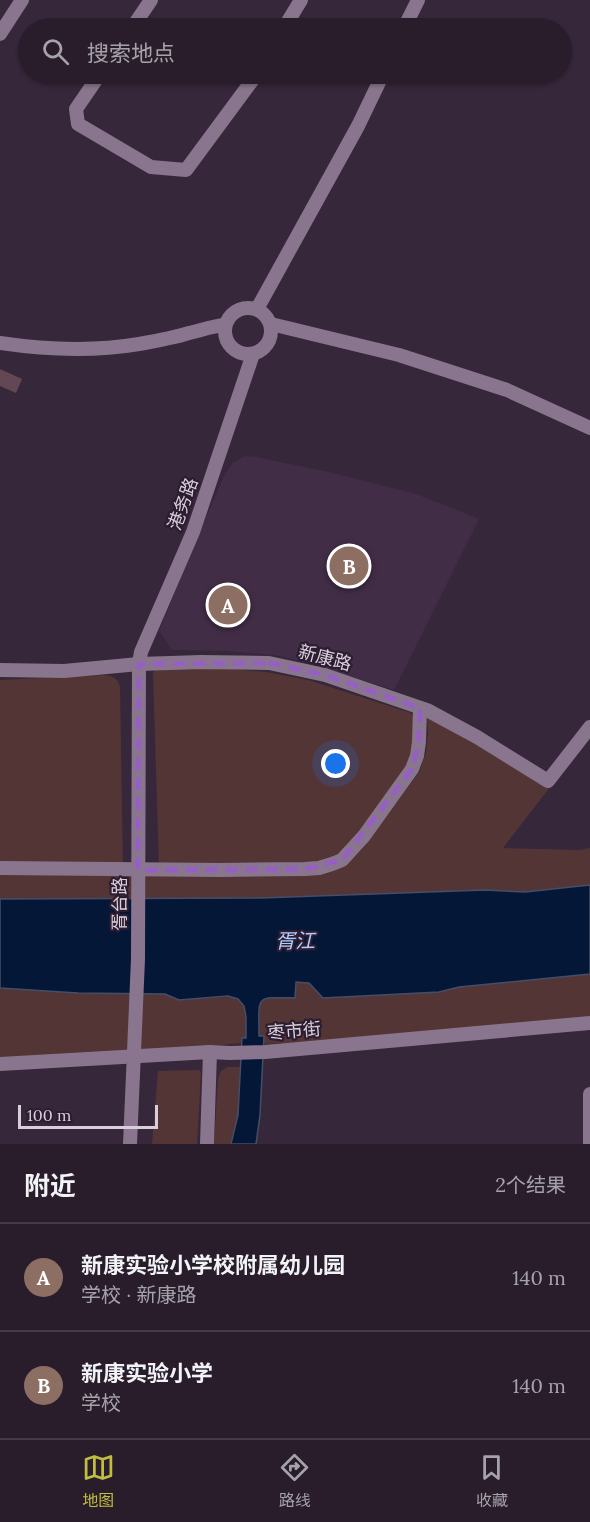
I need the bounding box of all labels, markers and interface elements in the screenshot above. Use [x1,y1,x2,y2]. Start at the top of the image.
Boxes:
search box [18,18,572,84]
icon: search [39,35,72,68]
text: 搜索地点 [87,39,175,67]
street label: 港务路 [162,475,203,533]
pin: B [330,544,368,588]
pin: A [208,582,248,628]
street label: 新康路 [296,639,354,676]
your location [321,749,350,778]
street label: 胥台路 [108,877,131,931]
water label: 胥江 [275,928,317,953]
street label: 枣市街 [266,1017,322,1044]
scale bar [18,1102,158,1130]
text: 100 m [27,1105,71,1125]
text: 附近 [24,1169,76,1202]
text: 2个结果 [495,1172,566,1197]
text: 新康实验小学校附属幼儿园 [81,1251,345,1279]
text: A [37,1265,50,1290]
text: 140 m [512,1265,566,1290]
text: 学校 · 新康路 [81,1282,197,1307]
text: 新康实验小学 [81,1359,213,1387]
text: B [37,1373,50,1398]
text: 140 m [512,1373,566,1398]
text: 学校 [81,1390,121,1415]
tab: 地图 [82,1451,115,1511]
tab: 路线 [278,1451,311,1511]
tab: 收藏 [475,1451,508,1511]

